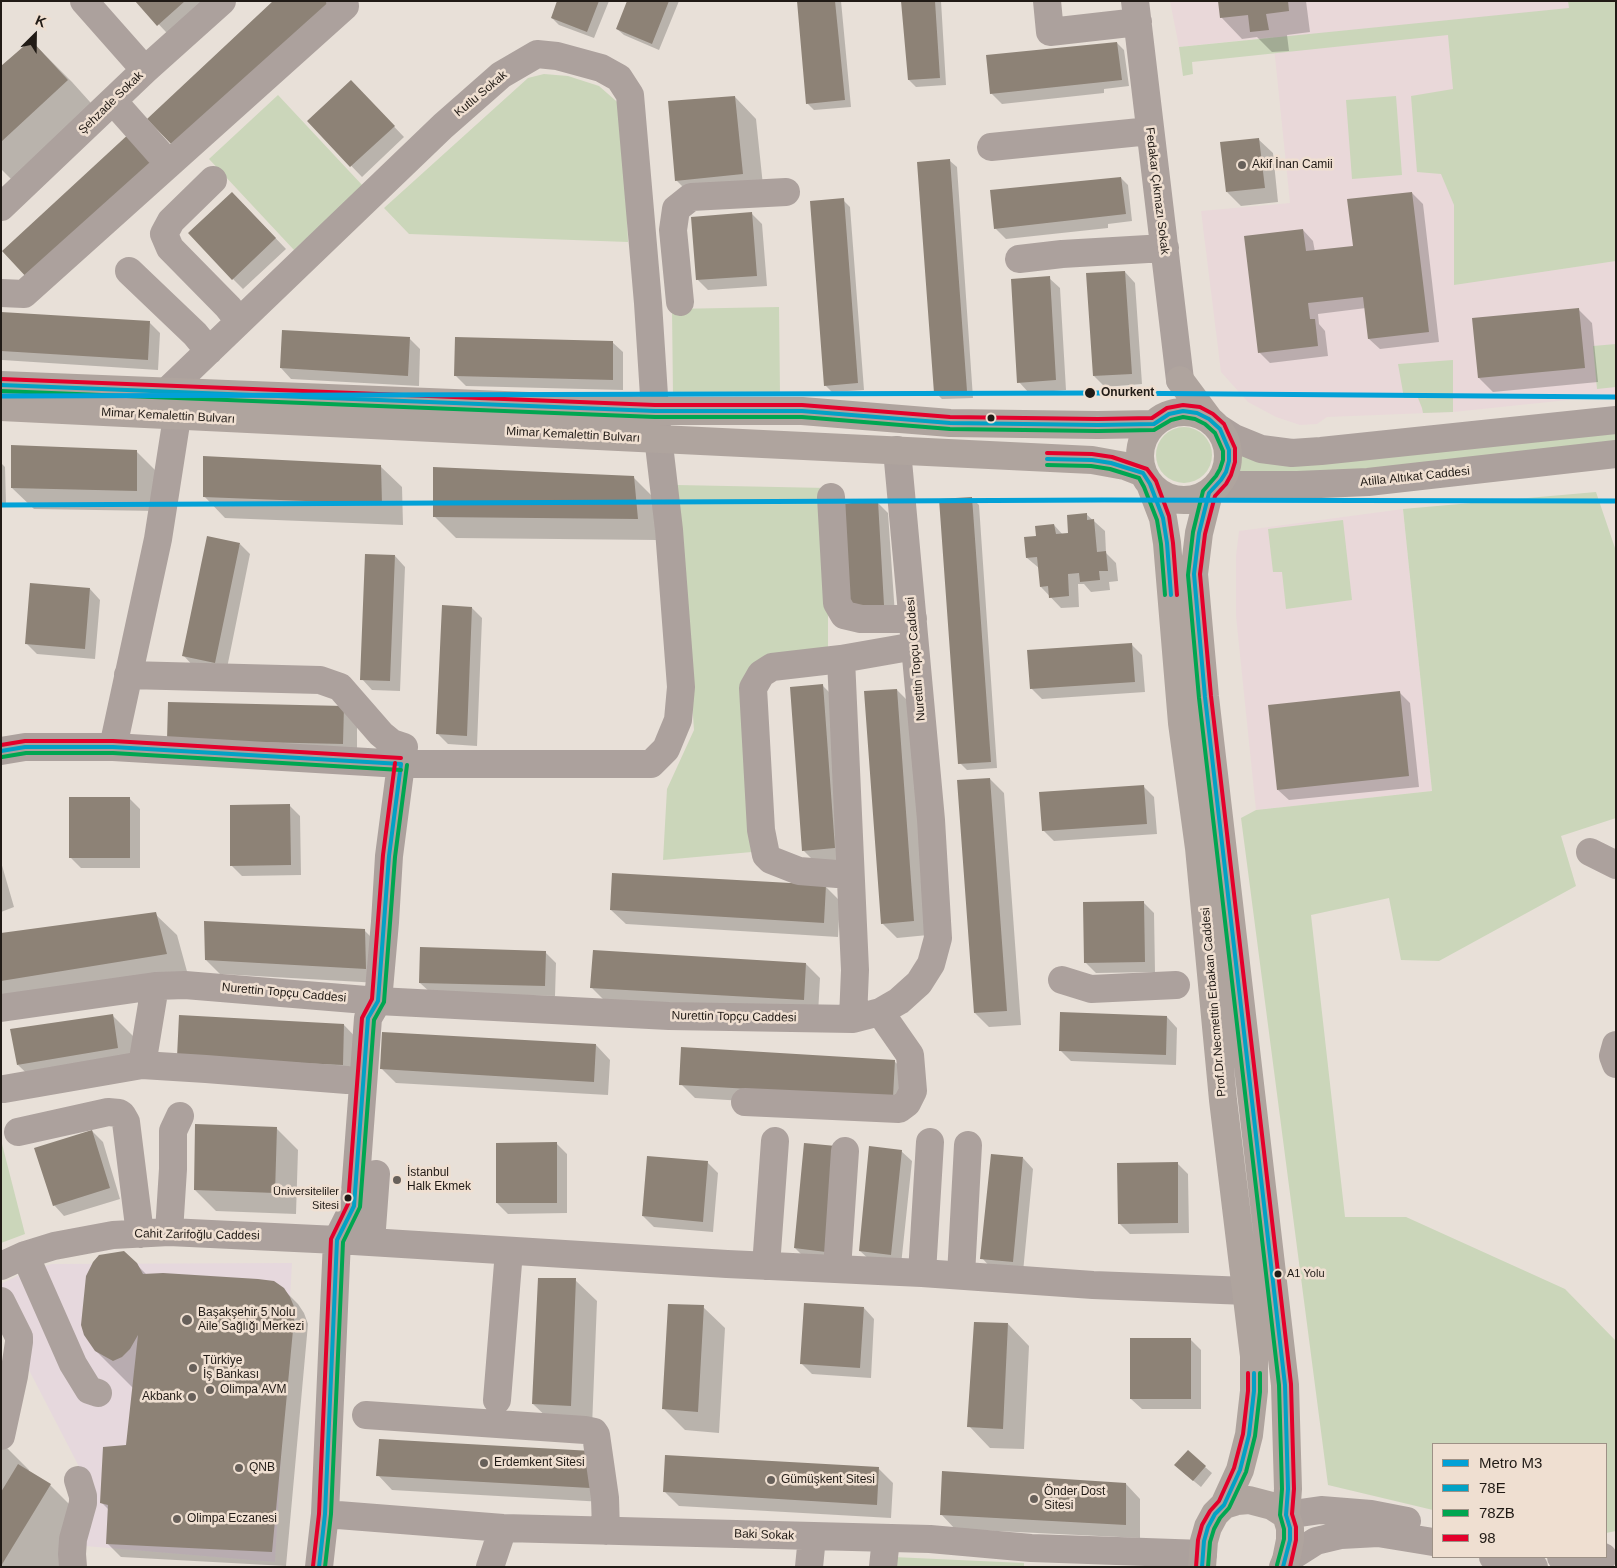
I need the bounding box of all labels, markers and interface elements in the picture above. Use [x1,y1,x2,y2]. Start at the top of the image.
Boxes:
north arrow [10,10,60,60]
text: K [33,12,49,31]
street label: Kutlu Sokak [452,68,510,120]
street label: Şehzade Sokak [76,69,146,137]
street label: Fedakar Çıkmazı Sokak [1142,127,1172,255]
place label: Akif İnan Camii [1252,158,1333,172]
marker: Akif İnan Camii [1236,159,1248,171]
marker: Onurkent [1083,386,1097,400]
place label: Onurkent [1101,386,1154,400]
street label: Mimar Kemalettin Bulvarı [101,405,235,427]
unlabelled marker [986,413,996,423]
street label: Mimar Kemalettin Bulvarı [506,424,640,446]
street label: Atilla Altıkat Caddesi [1360,464,1470,490]
street label: Nurettin Topçu Caddesi [903,596,929,722]
street label: Prof.Dr.Necmettin Erbakan Caddesi [1199,907,1229,1097]
street label: Nurettin Topçu Caddesi [221,980,347,1006]
street label: Nurettin Topçu Caddesi [672,1009,796,1025]
place label: İstanbul Halk Ekmek [407,1166,471,1194]
marker: İstanbul Halk Ekmek [391,1174,403,1186]
place label: Üniversiteliler Sitesi [273,1185,339,1211]
marker: Üniversiteliler Sitesi [343,1193,353,1203]
street label: Cahit Zarifoğlu Caddesi [134,1227,260,1243]
place label: A1 Yolu [1287,1267,1325,1281]
marker: A1 Yolu [1273,1269,1283,1279]
place label: Başakşehir 5 Nolu Aile Sağlığı Merkezi [198,1306,304,1334]
marker: Başakşehir 5 Nolu Aile Sağlığı Merkezi [180,1313,194,1327]
place label: Türkiye İş Bankası [203,1354,259,1382]
marker: Türkiye İş Bankası [187,1362,199,1374]
place label: Olimpa AVM [220,1383,286,1397]
marker: Olimpa AVM [204,1384,216,1396]
place label: Akbank [142,1390,182,1404]
marker: Akbank [186,1391,198,1403]
legend [1432,1443,1607,1558]
text: Metro M3 [1479,1454,1542,1471]
place label: Erdemkent Sitesi [494,1456,585,1470]
marker: Erdemkent Sitesi [478,1457,490,1469]
place label: QNB [249,1461,275,1475]
marker: QNB [233,1462,245,1474]
place label: Gümüşkent Sitesi [781,1473,875,1487]
marker: Gümüşkent Sitesi [765,1474,777,1486]
text: 78E [1479,1479,1506,1496]
place label: Önder Dost Sitesi [1044,1485,1105,1513]
marker: Önder Dost Sitesi [1028,1493,1040,1505]
text: 78ZB [1479,1504,1515,1521]
place label: Olimpa Eczanesi [187,1512,277,1526]
marker: Olimpa Eczanesi [171,1513,183,1525]
street label: Baki Sokak [734,1527,794,1543]
text: 98 [1479,1529,1496,1546]

